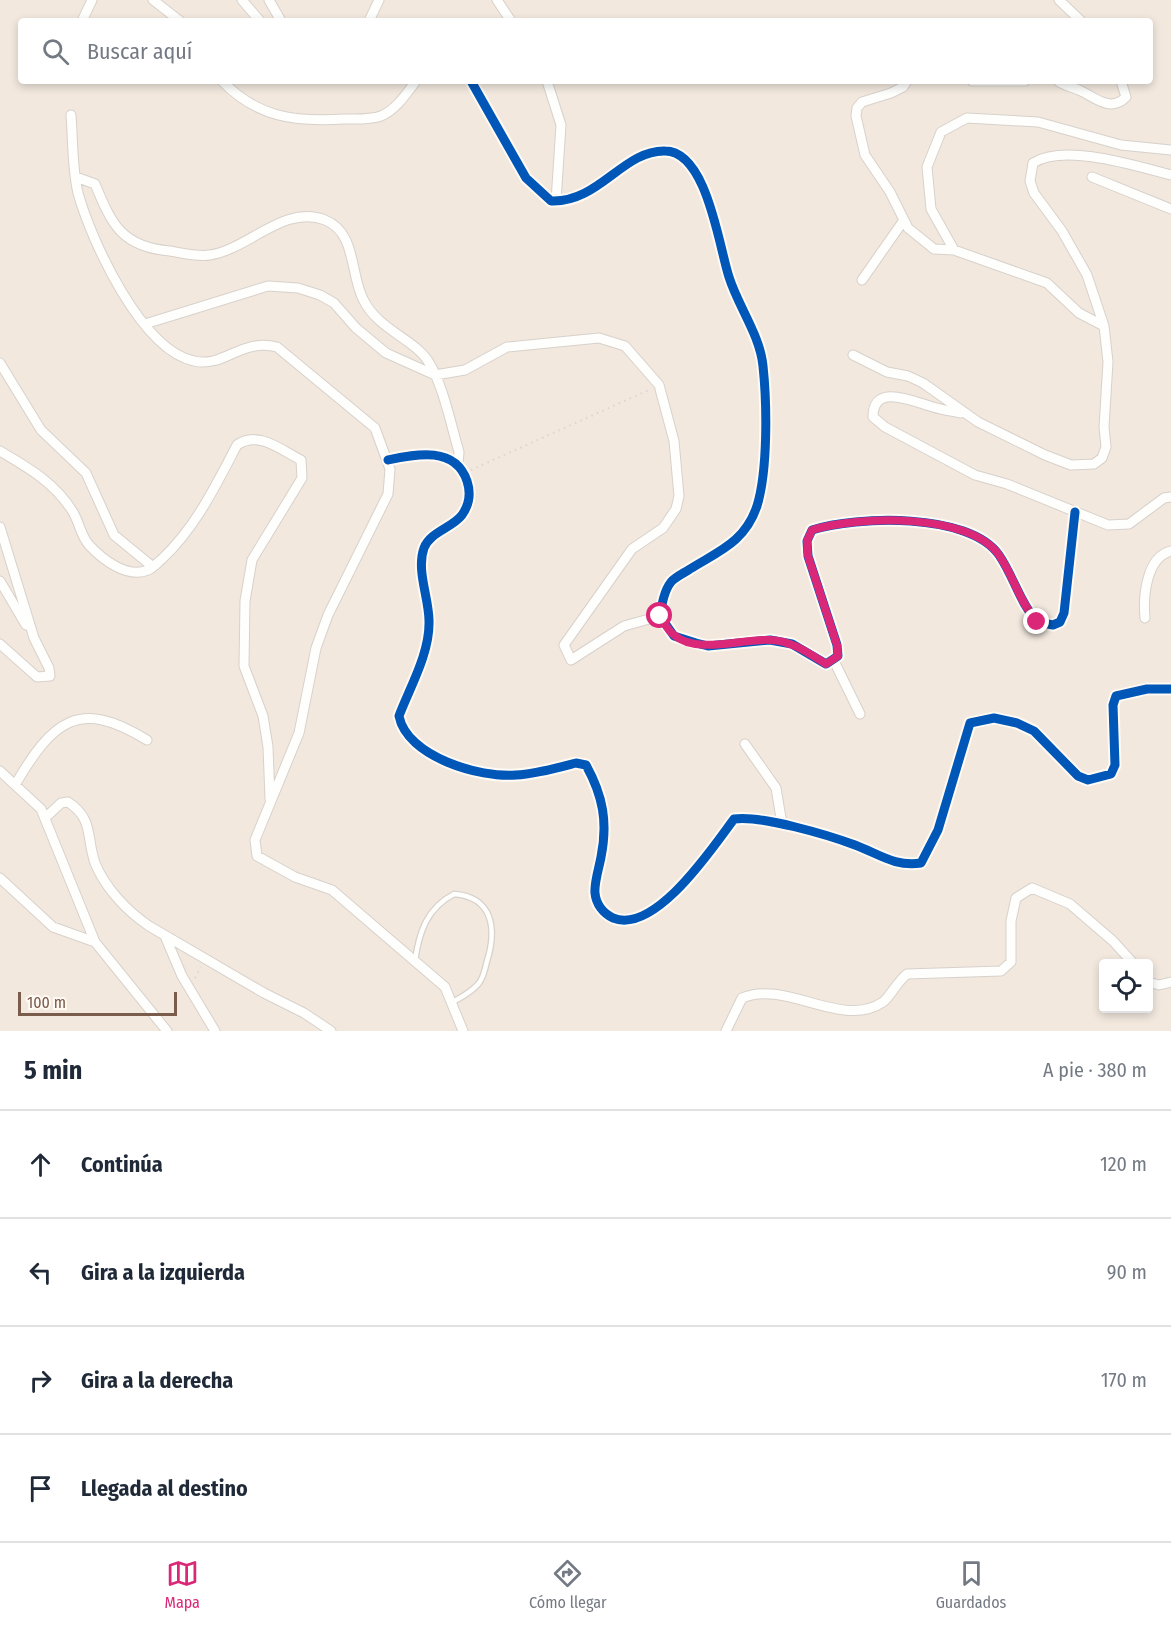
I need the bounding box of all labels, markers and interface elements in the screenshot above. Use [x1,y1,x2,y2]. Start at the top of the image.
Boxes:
search box [18,18,1153,84]
icon: search [39,35,72,68]
text: Buscar aquí [87,38,192,65]
route start [646,602,672,628]
route end [1023,608,1049,634]
map controls [1099,959,1153,1013]
button: locate [1099,959,1153,1013]
scale bar [18,989,177,1016]
text: 100 m [27,993,66,1012]
text: 5 min [24,1055,82,1086]
text: A pie · 380 m [1043,1058,1147,1082]
icon: ahead [24,1148,57,1181]
text: Continúa [81,1151,163,1178]
text: 120 m [1100,1152,1147,1176]
icon: left [24,1256,57,1289]
text: Gira a la izquierda [81,1259,245,1286]
text: 90 m [1107,1260,1147,1284]
icon: right [24,1364,57,1397]
text: Gira a la derecha [81,1367,233,1394]
text: 170 m [1101,1368,1147,1392]
icon: arrive [24,1472,57,1505]
text: Llegada al destino [81,1475,248,1502]
tab: Mapa [165,1557,200,1612]
tab: Cómo llegar [529,1557,607,1612]
tab: Guardados [936,1557,1006,1612]

